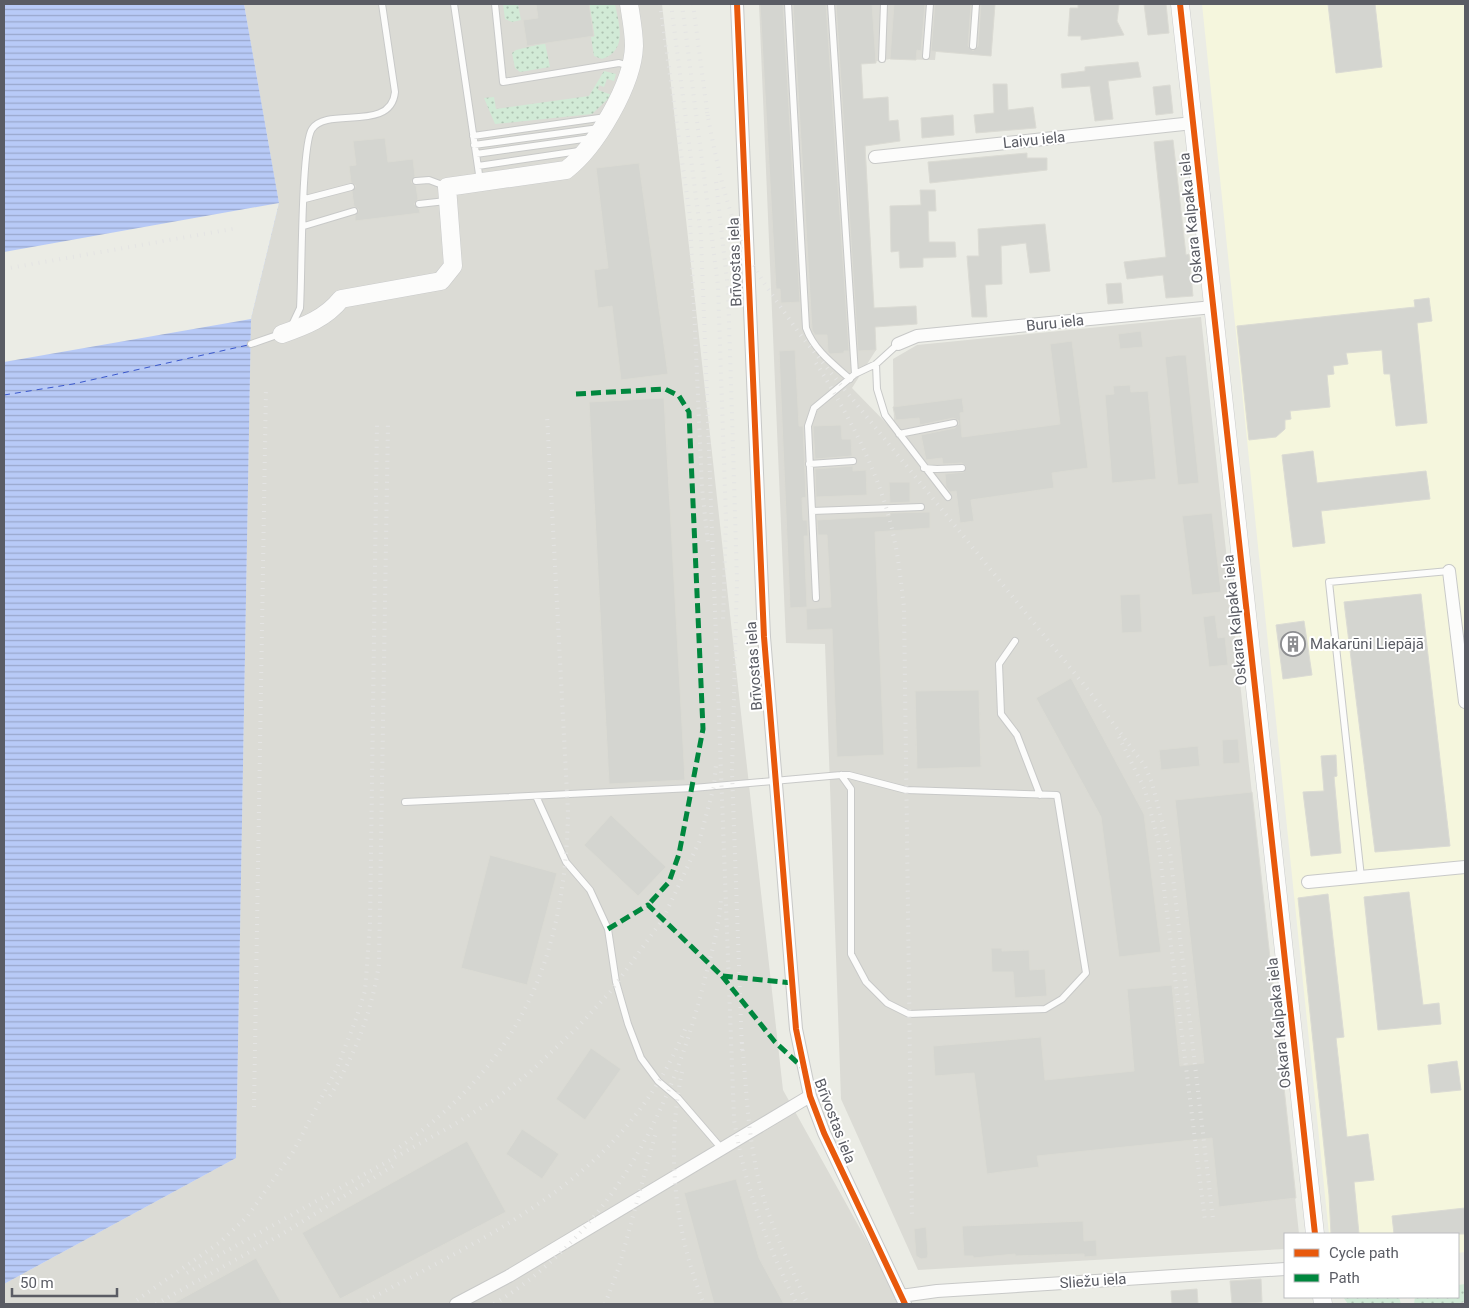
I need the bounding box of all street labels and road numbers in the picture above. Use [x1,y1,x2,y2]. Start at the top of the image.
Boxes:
street label: Laivu iela [1002,128,1066,152]
street label: Oskara Kalpaka iela [1175,152,1207,284]
street label: Brīvostas iela [724,217,746,307]
street label: Buru iela [1025,311,1085,335]
street label: Oskara Kalpaka iela [1219,554,1251,686]
street label: Brīvostas iela [742,621,766,711]
street label: Oskara Kalpaka iela [1263,957,1295,1089]
street label: Brīvostas iela [811,1076,859,1166]
street label: Sliežu iela [1059,1270,1127,1292]

